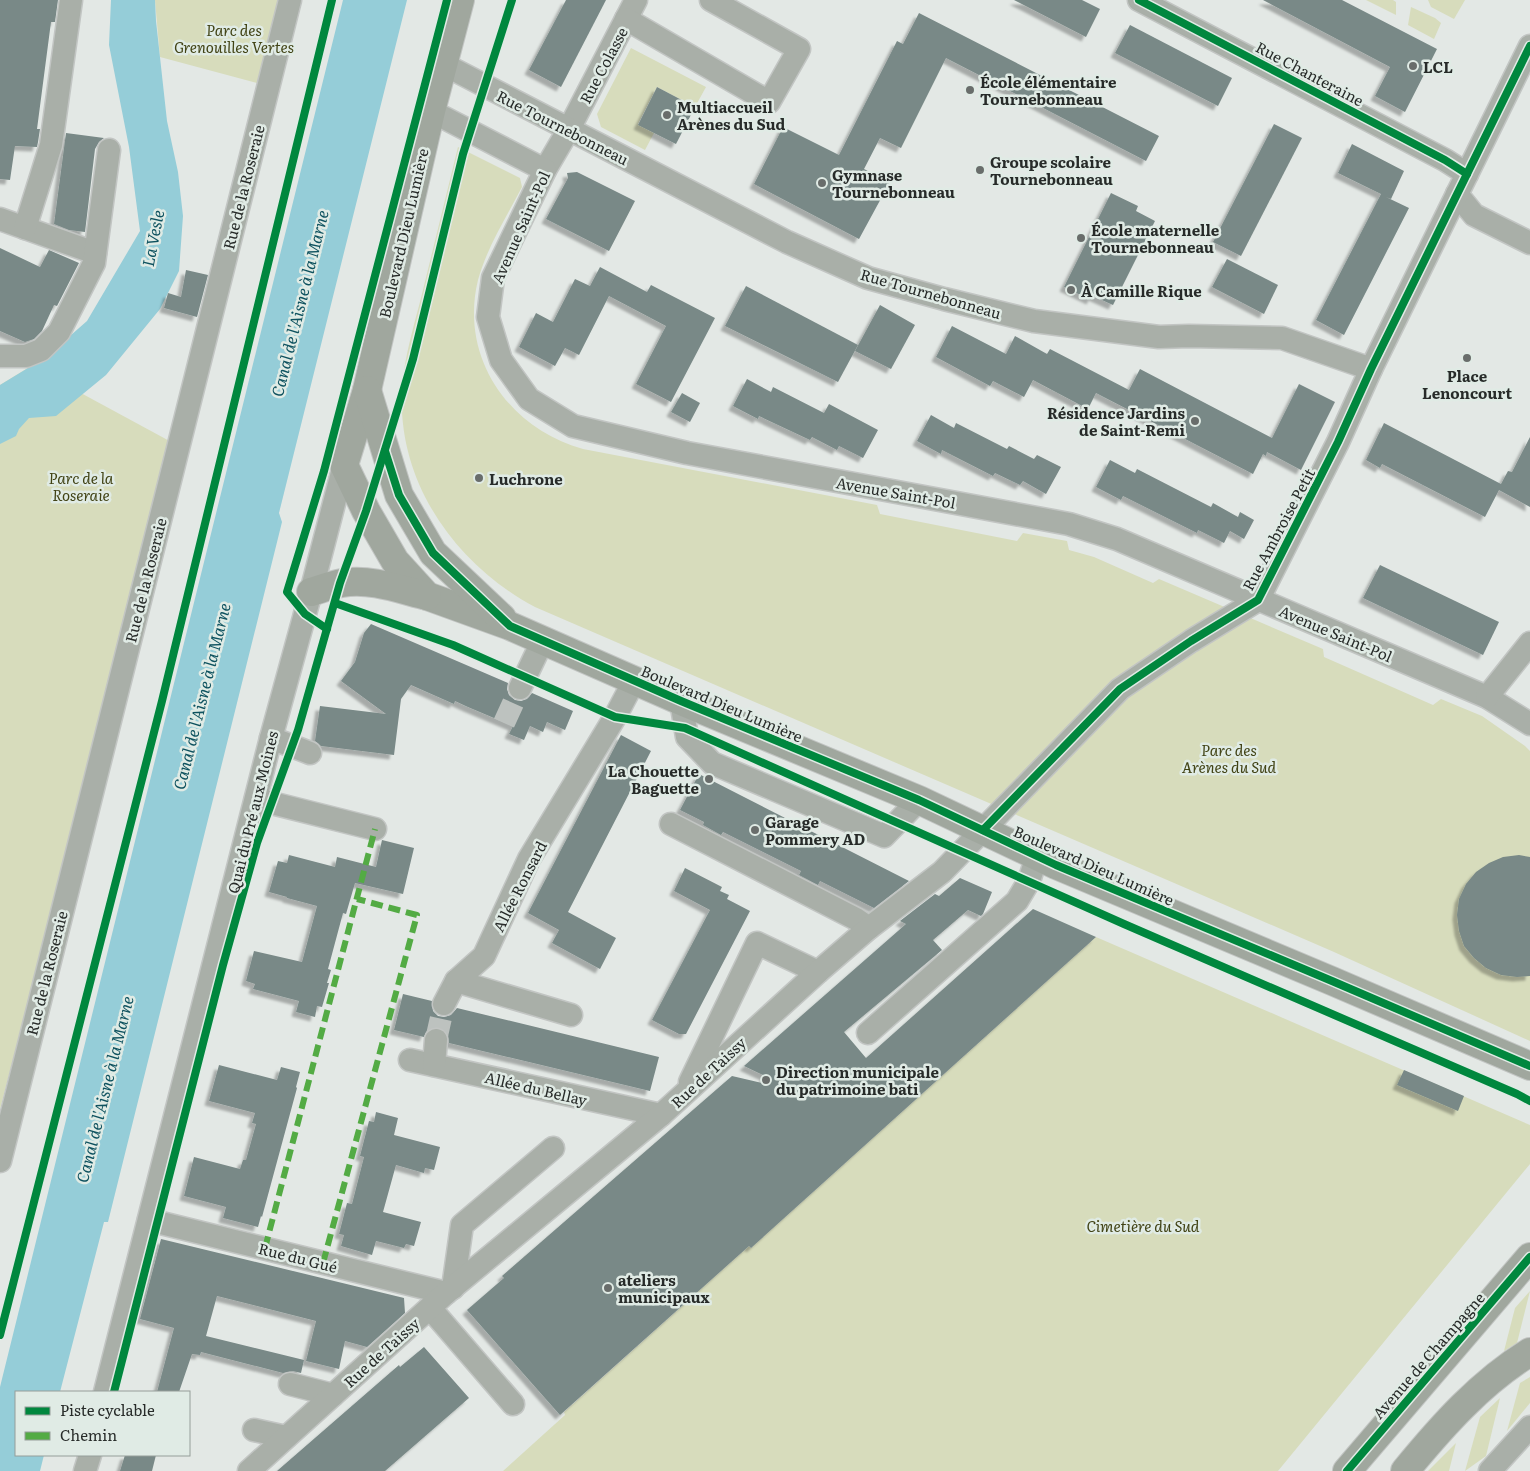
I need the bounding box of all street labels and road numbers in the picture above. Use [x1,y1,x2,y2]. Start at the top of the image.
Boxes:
street label: Rue Colasse [573,22,633,107]
street label: Rue Chanteraine [1252,35,1368,111]
street label: Rue Tournebonneau [493,84,633,170]
street label: Rue de la Roseraie [216,122,270,252]
street label: Boulevard Dieu Lumière [372,146,434,320]
street label: Avenue Saint-Pol [485,167,555,287]
street label: Rue Tournebonneau [858,262,1005,324]
street label: Rue Ambroise Petit [1236,464,1320,594]
street label: Avenue Saint-Pol [834,470,958,514]
street label: Rue de la Roseraie [118,515,172,645]
street label: Avenue Saint-Pol [1276,599,1396,667]
street label: Boulevard Dieu Lumière [638,658,807,748]
street label: Quai du Pré aux Moines [221,728,283,896]
street label: Boulevard Dieu Lumière [1010,819,1178,911]
street label: Allée Ronsard [486,837,552,935]
street label: Rue de la Roseraie [19,908,73,1038]
street label: Rue de Taissy [665,1031,751,1113]
street label: Allée du Bellay [483,1065,590,1111]
street label: Rue du Gué [256,1236,340,1278]
street label: Avenue de Champagne [1366,1286,1490,1423]
street label: Rue de Taissy [338,1311,424,1392]

